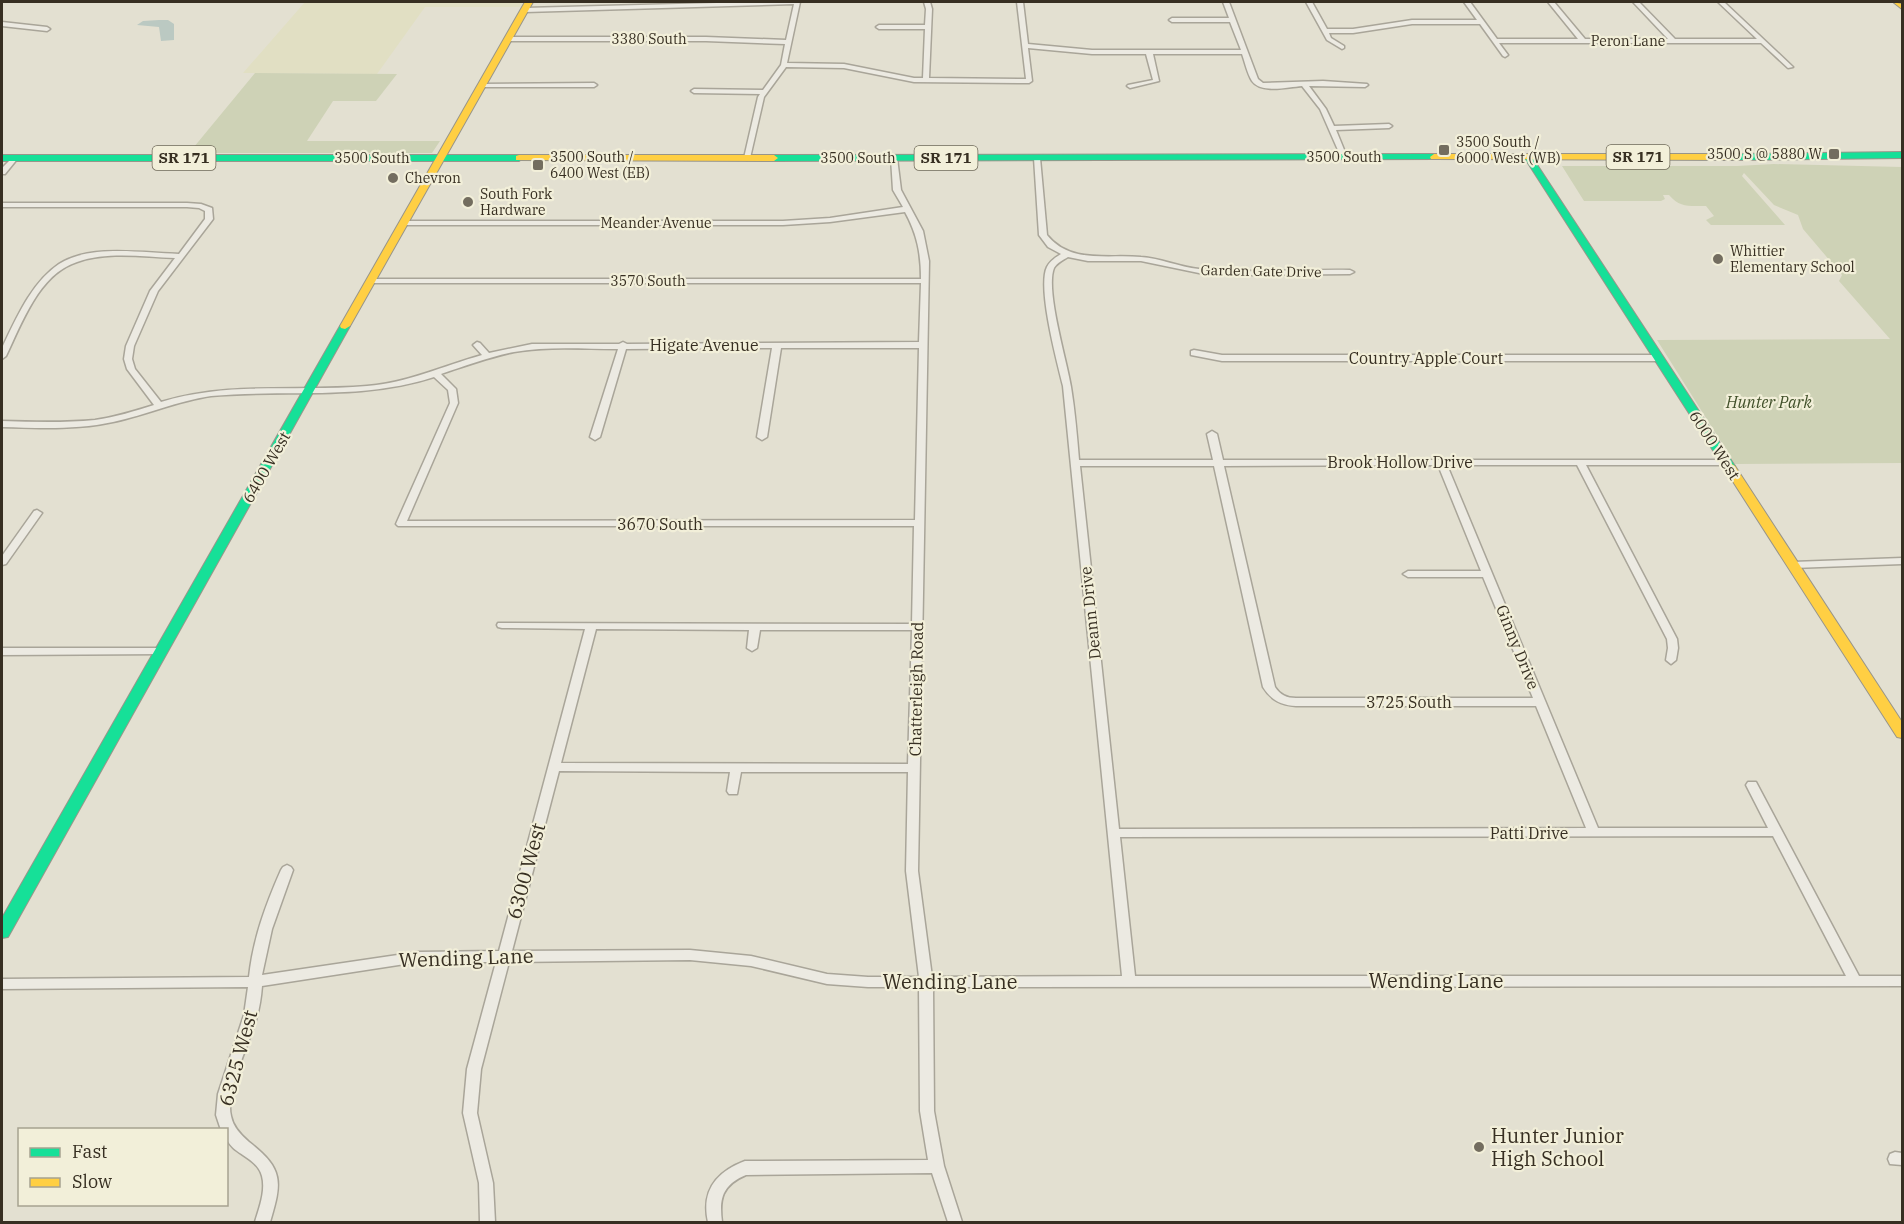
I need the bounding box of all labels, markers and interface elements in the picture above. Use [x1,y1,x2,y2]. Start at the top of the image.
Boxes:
street label: 3380 South [611,30,687,48]
street label: Peron Lane [1591,32,1665,50]
place label: 3500 South / 6000 West (WB) [1456,133,1561,167]
marker: 3500 South / 6000 West (WB) [1437,143,1451,157]
road number: SR 171 [1606,145,1670,169]
place label: 3500 S @ 5880 W [1707,145,1822,163]
road number: SR 171 [152,146,216,170]
road number: SR 171 [914,146,978,170]
marker: 3500 S @ 5880 W [1827,147,1841,161]
place label: 3500 South / 6400 West (EB) [550,148,650,182]
street label: 3500 South [1306,148,1382,166]
street label: 3500 South [334,149,410,167]
street label: 3500 South [820,149,896,167]
marker: 3500 South / 6400 West (EB) [531,158,545,172]
place label: Chevron [405,169,461,187]
marker: Chevron [386,171,400,185]
place label: South Fork Hardware [480,185,553,219]
marker: South Fork Hardware [461,195,475,209]
street label: Meander Avenue [600,214,712,232]
place label: Whittier Elementary School [1730,242,1855,276]
marker: Whittier Elementary School [1711,252,1725,266]
street label: Garden Gate Drive [1200,261,1322,281]
street label: 3570 South [610,272,686,290]
street label: Higate Avenue [649,335,759,355]
street label: Country Apple Court [1349,348,1504,368]
park label: Hunter Park [1725,392,1813,412]
street label: 6000 West [1685,407,1745,484]
street label: 6400 West [238,428,295,506]
street label: Brook Hollow Drive [1327,452,1473,472]
street label: 3670 South [617,514,703,534]
street label: Deann Drive [1075,566,1105,660]
street label: Ginny Drive [1492,602,1544,692]
street label: Chatterleigh Road [905,621,927,757]
street label: 3725 South [1366,692,1452,712]
street label: 6300 West [500,820,551,922]
street label: Patti Drive [1490,823,1568,843]
street label: Wending Lane [398,942,534,973]
street label: Wending Lane [1368,967,1504,994]
street label: Wending Lane [882,968,1018,995]
street label: 6325 West [212,1007,263,1109]
place label: Hunter Junior High School [1491,1122,1624,1172]
legend [18,1128,228,1206]
text: Fast [72,1140,107,1163]
marker: Hunter Junior High School [1472,1140,1486,1154]
text: Slow [72,1170,112,1193]

